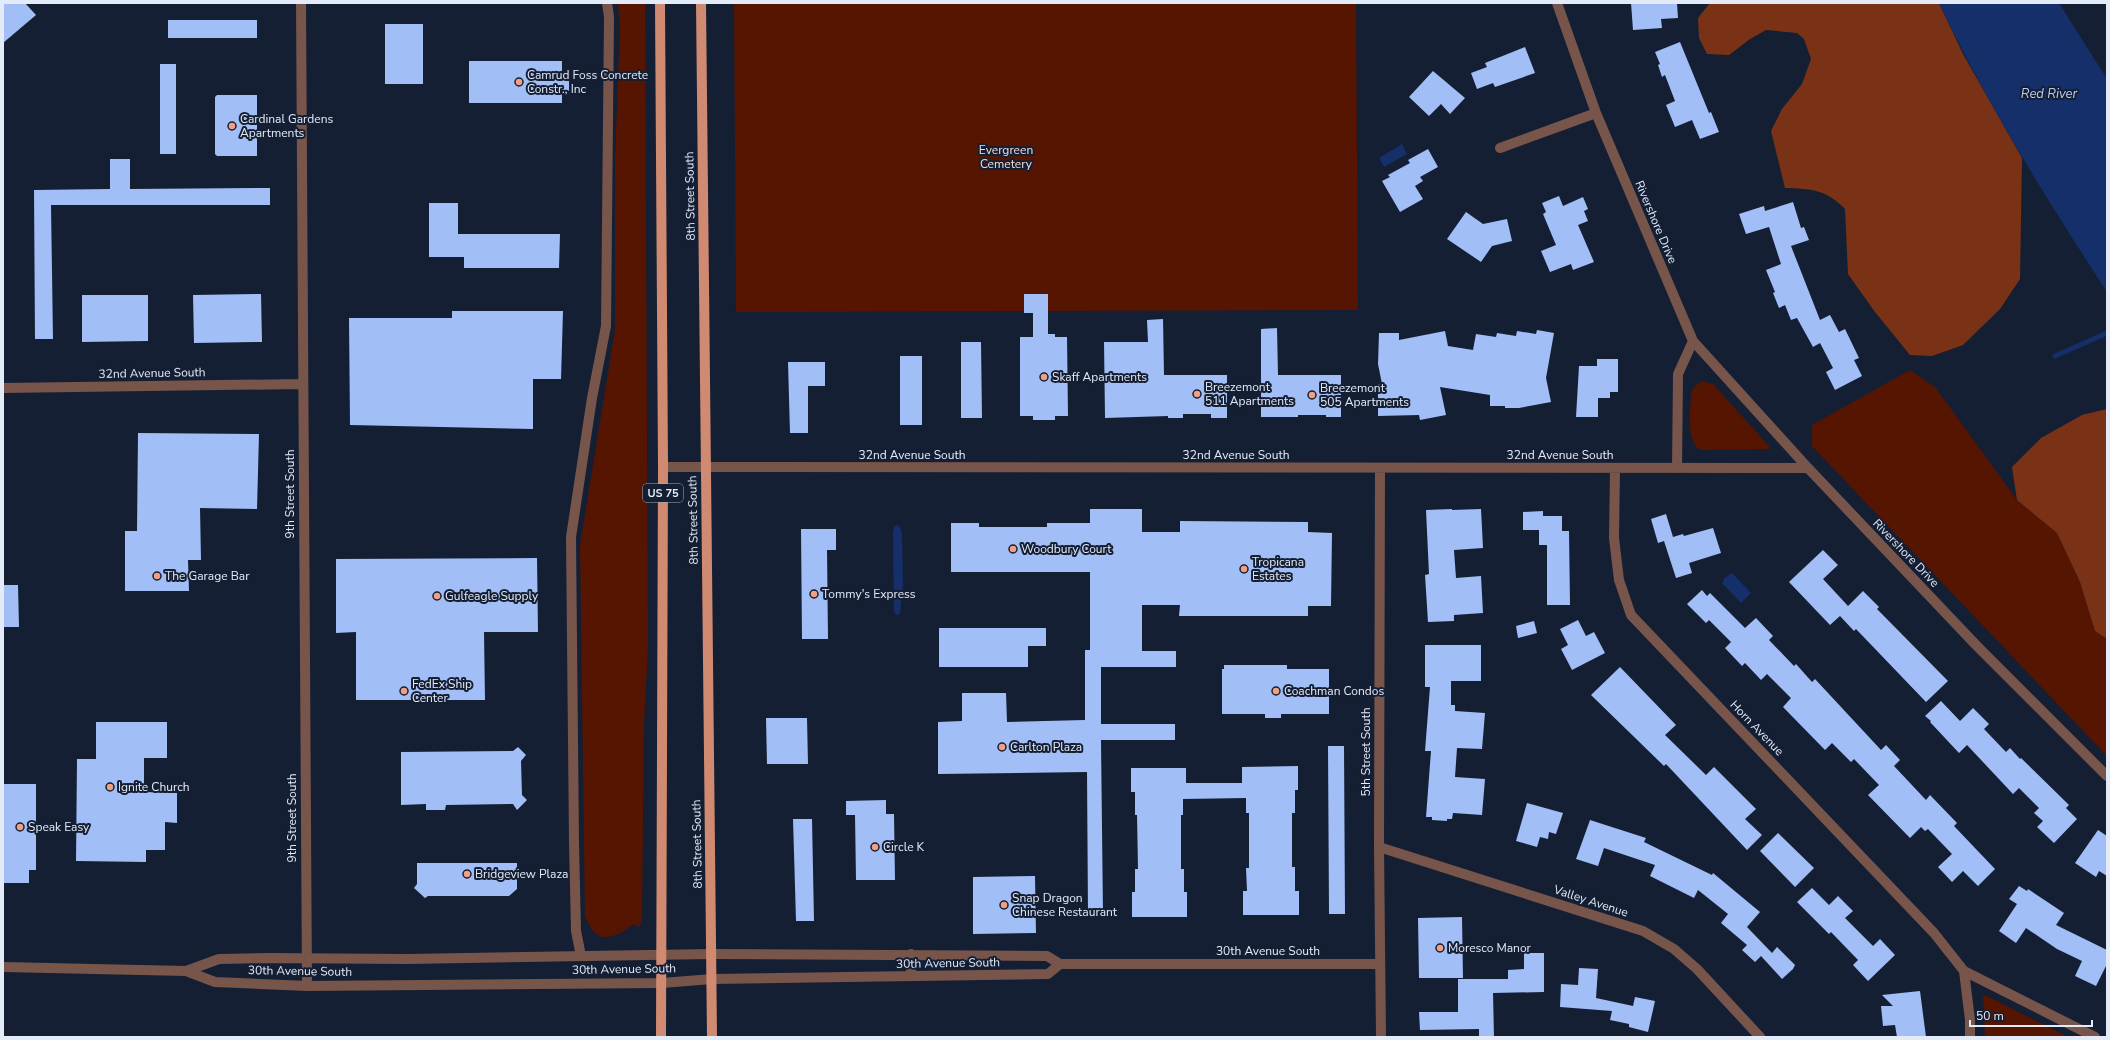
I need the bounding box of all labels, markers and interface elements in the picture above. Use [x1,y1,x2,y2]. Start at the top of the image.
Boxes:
place label: Camrud Foss Concrete Constr., Inc [527,67,648,97]
marker: Camrud Foss Concrete Constr., Inc [514,77,524,87]
water label: Red River [2021,85,2077,103]
place label: Cardinal Gardens Apartments [240,111,334,141]
marker: Cardinal Gardens Apartments [227,121,237,131]
park label: Evergreen Cemetery [979,142,1033,172]
street label: 8th Street South [681,151,699,241]
street label: Rivershore Drive [1631,178,1681,266]
street label: 32nd Avenue South [98,364,206,382]
place label: Skaff Apartments [1052,369,1147,385]
marker: Skaff Apartments [1039,372,1049,382]
place label: Breezemont 511 Apartments [1205,379,1294,409]
place label: Breezemont 505 Apartments [1320,380,1409,410]
marker: Breezemont 511 Apartments [1192,389,1202,399]
marker: Breezemont 505 Apartments [1307,390,1317,400]
street label: 32nd Avenue South [858,447,966,463]
street label: 32nd Avenue South [1182,447,1290,463]
street label: 32nd Avenue South [1506,447,1614,463]
street label: 9th Street South [282,450,298,538]
street label: 8th Street South [684,475,702,565]
road number: US 75 [643,484,683,502]
street label: Rivershore Drive [1869,515,1943,591]
place label: Woodbury Court [1021,541,1112,557]
marker: Woodbury Court [1008,544,1018,554]
place label: Tropicana Estates [1252,554,1304,584]
marker: Tropicana Estates [1239,564,1249,574]
place label: The Garage Bar [165,568,250,584]
marker: The Garage Bar [152,571,162,581]
place label: Tommy's Express [822,586,916,602]
place label: Gulfeagle Supply [445,588,539,604]
marker: Tommy's Express [809,589,819,599]
marker: Gulfeagle Supply [432,591,442,601]
place label: FedEx Ship Center [412,676,472,706]
place label: Coachman Condos [1284,683,1384,699]
marker: FedEx Ship Center [399,686,409,696]
marker: Coachman Condos [1271,686,1281,696]
street label: Horn Avenue [1727,697,1787,759]
street label: 5th Street South [1358,708,1374,796]
place label: Carlton Plaza [1010,739,1082,755]
marker: Carlton Plaza [997,742,1007,752]
street label: 9th Street South [284,774,300,862]
place label: Ignite Church [118,779,190,795]
marker: Ignite Church [105,782,115,792]
street label: 8th Street South [688,799,706,889]
place label: Speak Easy [28,819,90,835]
marker: Speak Easy [15,822,25,832]
place label: Circle K [883,839,925,855]
marker: Circle K [870,842,880,852]
place label: Bridgeview Plaza [475,866,568,882]
marker: Bridgeview Plaza [462,869,472,879]
street label: Valley Avenue [1551,881,1630,921]
place label: Snap Dragon Chinese Restaurant [1012,890,1118,920]
marker: Snap Dragon Chinese Restaurant [999,900,1009,910]
place label: Moresco Manor [1448,940,1532,956]
street label: 30th Avenue South [1216,943,1320,959]
marker: Moresco Manor [1435,943,1445,953]
street label: 30th Avenue South [896,954,1000,972]
street label: 30th Avenue South [572,960,676,978]
street label: 30th Avenue South [248,962,352,980]
scale bar [1970,1002,2092,1028]
text: 50 m [1976,1008,2004,1024]

